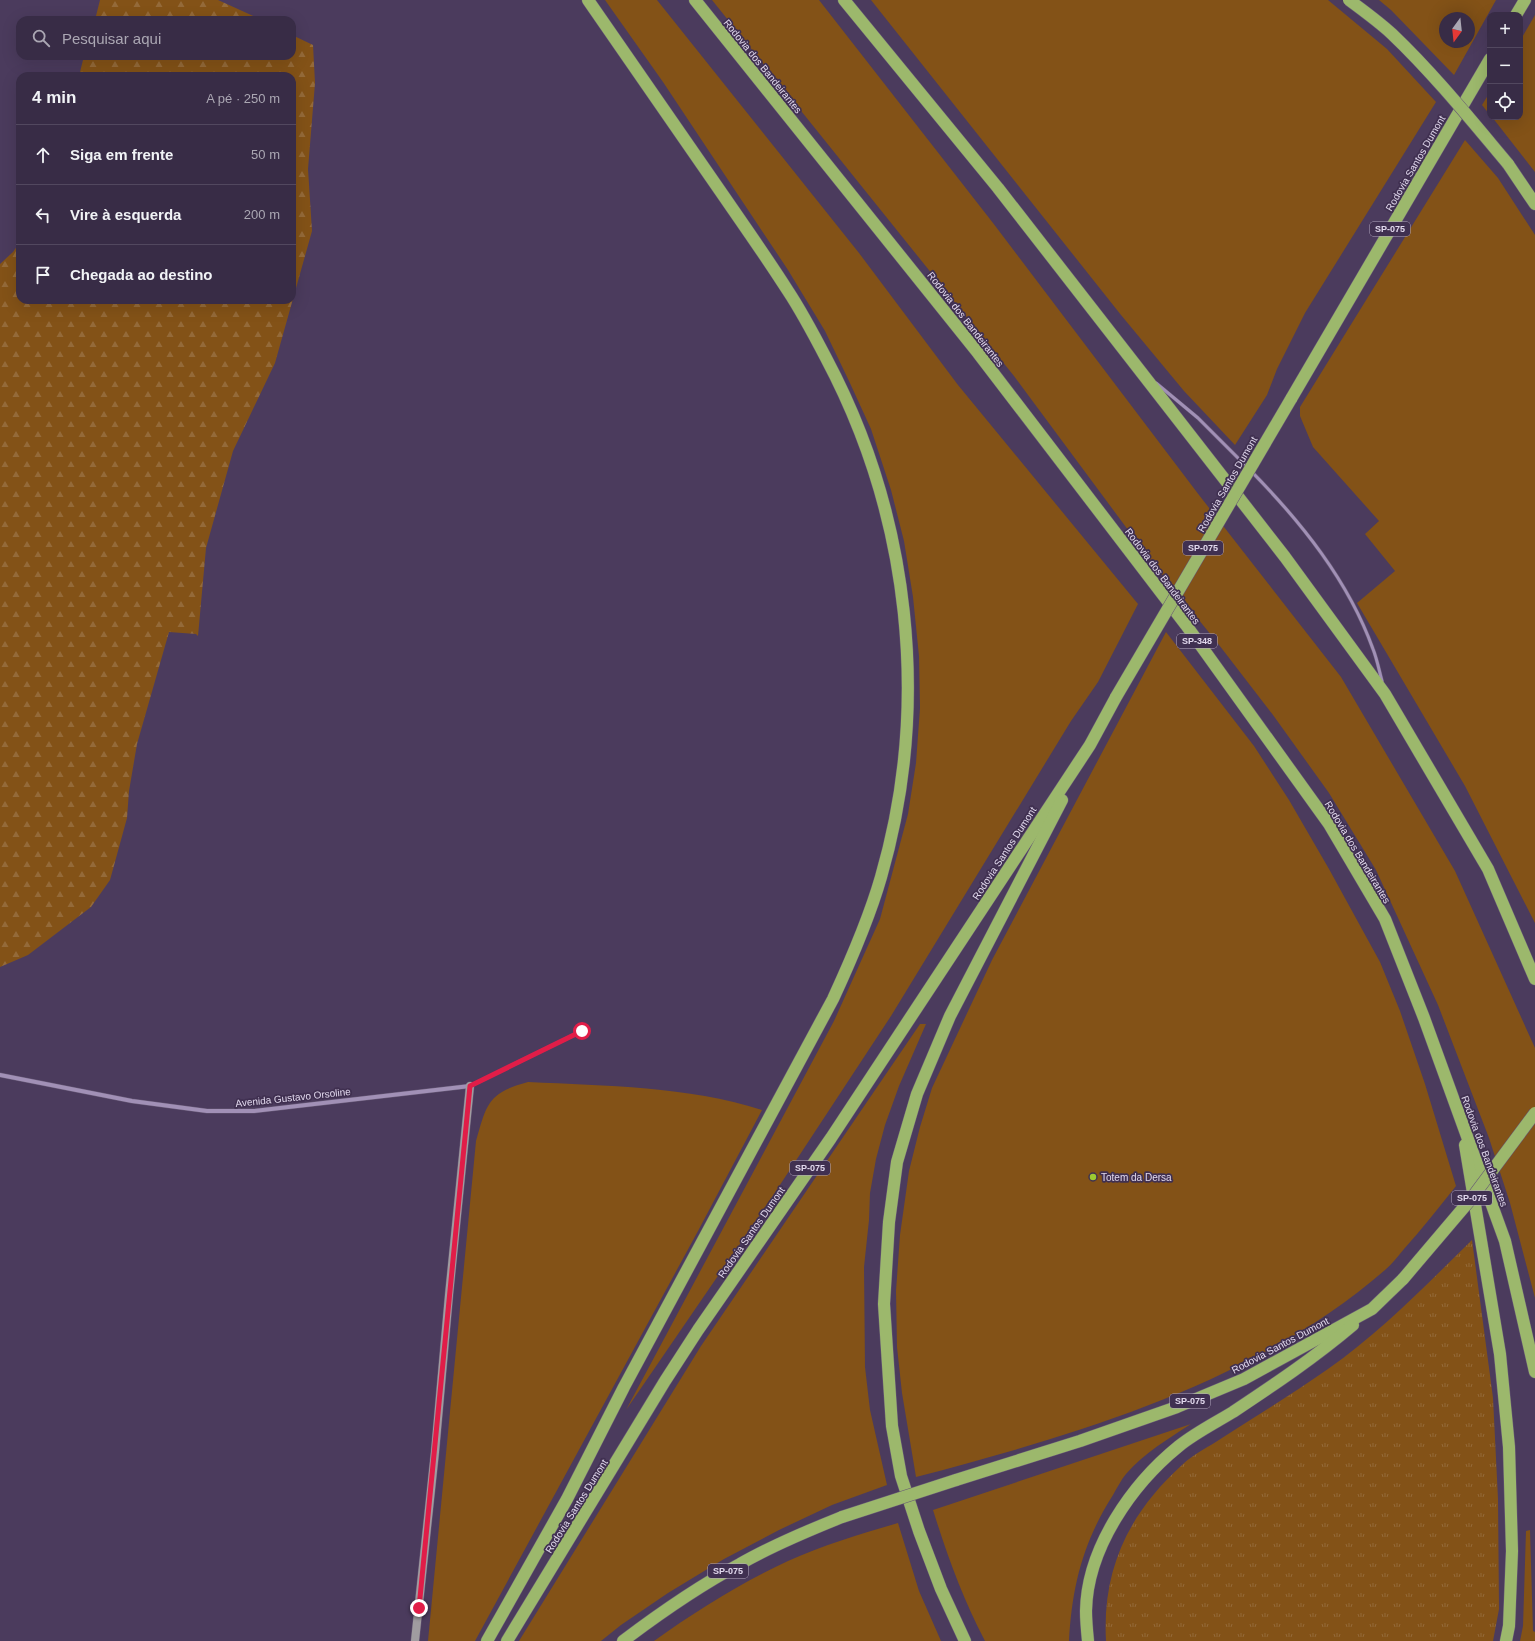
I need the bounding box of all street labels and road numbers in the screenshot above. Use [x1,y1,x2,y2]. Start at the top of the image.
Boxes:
street label: Rodovia dos Bandeirantes [721,17,804,115]
street label: Rodovia Santos Dumont [1384,113,1447,213]
road number: SP-075 [1370,222,1410,236]
street label: Rodovia dos Bandeirantes [925,270,1006,369]
street label: Rodovia Santos Dumont [1196,434,1259,534]
street label: Rodovia dos Bandeirantes [1123,526,1202,626]
road number: SP-075 [1183,541,1223,555]
road number: SP-348 [1177,634,1217,648]
street label: Rodovia dos Bandeirantes [1323,799,1392,905]
street label: Rodovia Santos Dumont [970,805,1039,902]
street label: Avenida Gustavo Orsoline [235,1086,352,1109]
street label: Rodovia dos Bandeirantes [1459,1094,1510,1208]
road number: SP-075 [790,1161,830,1175]
street label: Rodovia Santos Dumont [716,1185,787,1280]
road number: SP-075 [1452,1191,1492,1205]
street label: Rodovia Santos Dumont [1230,1315,1331,1376]
road number: SP-075 [1170,1394,1210,1408]
street label: Rodovia Santos Dumont [543,1457,610,1555]
road number: SP-075 [708,1564,748,1578]

